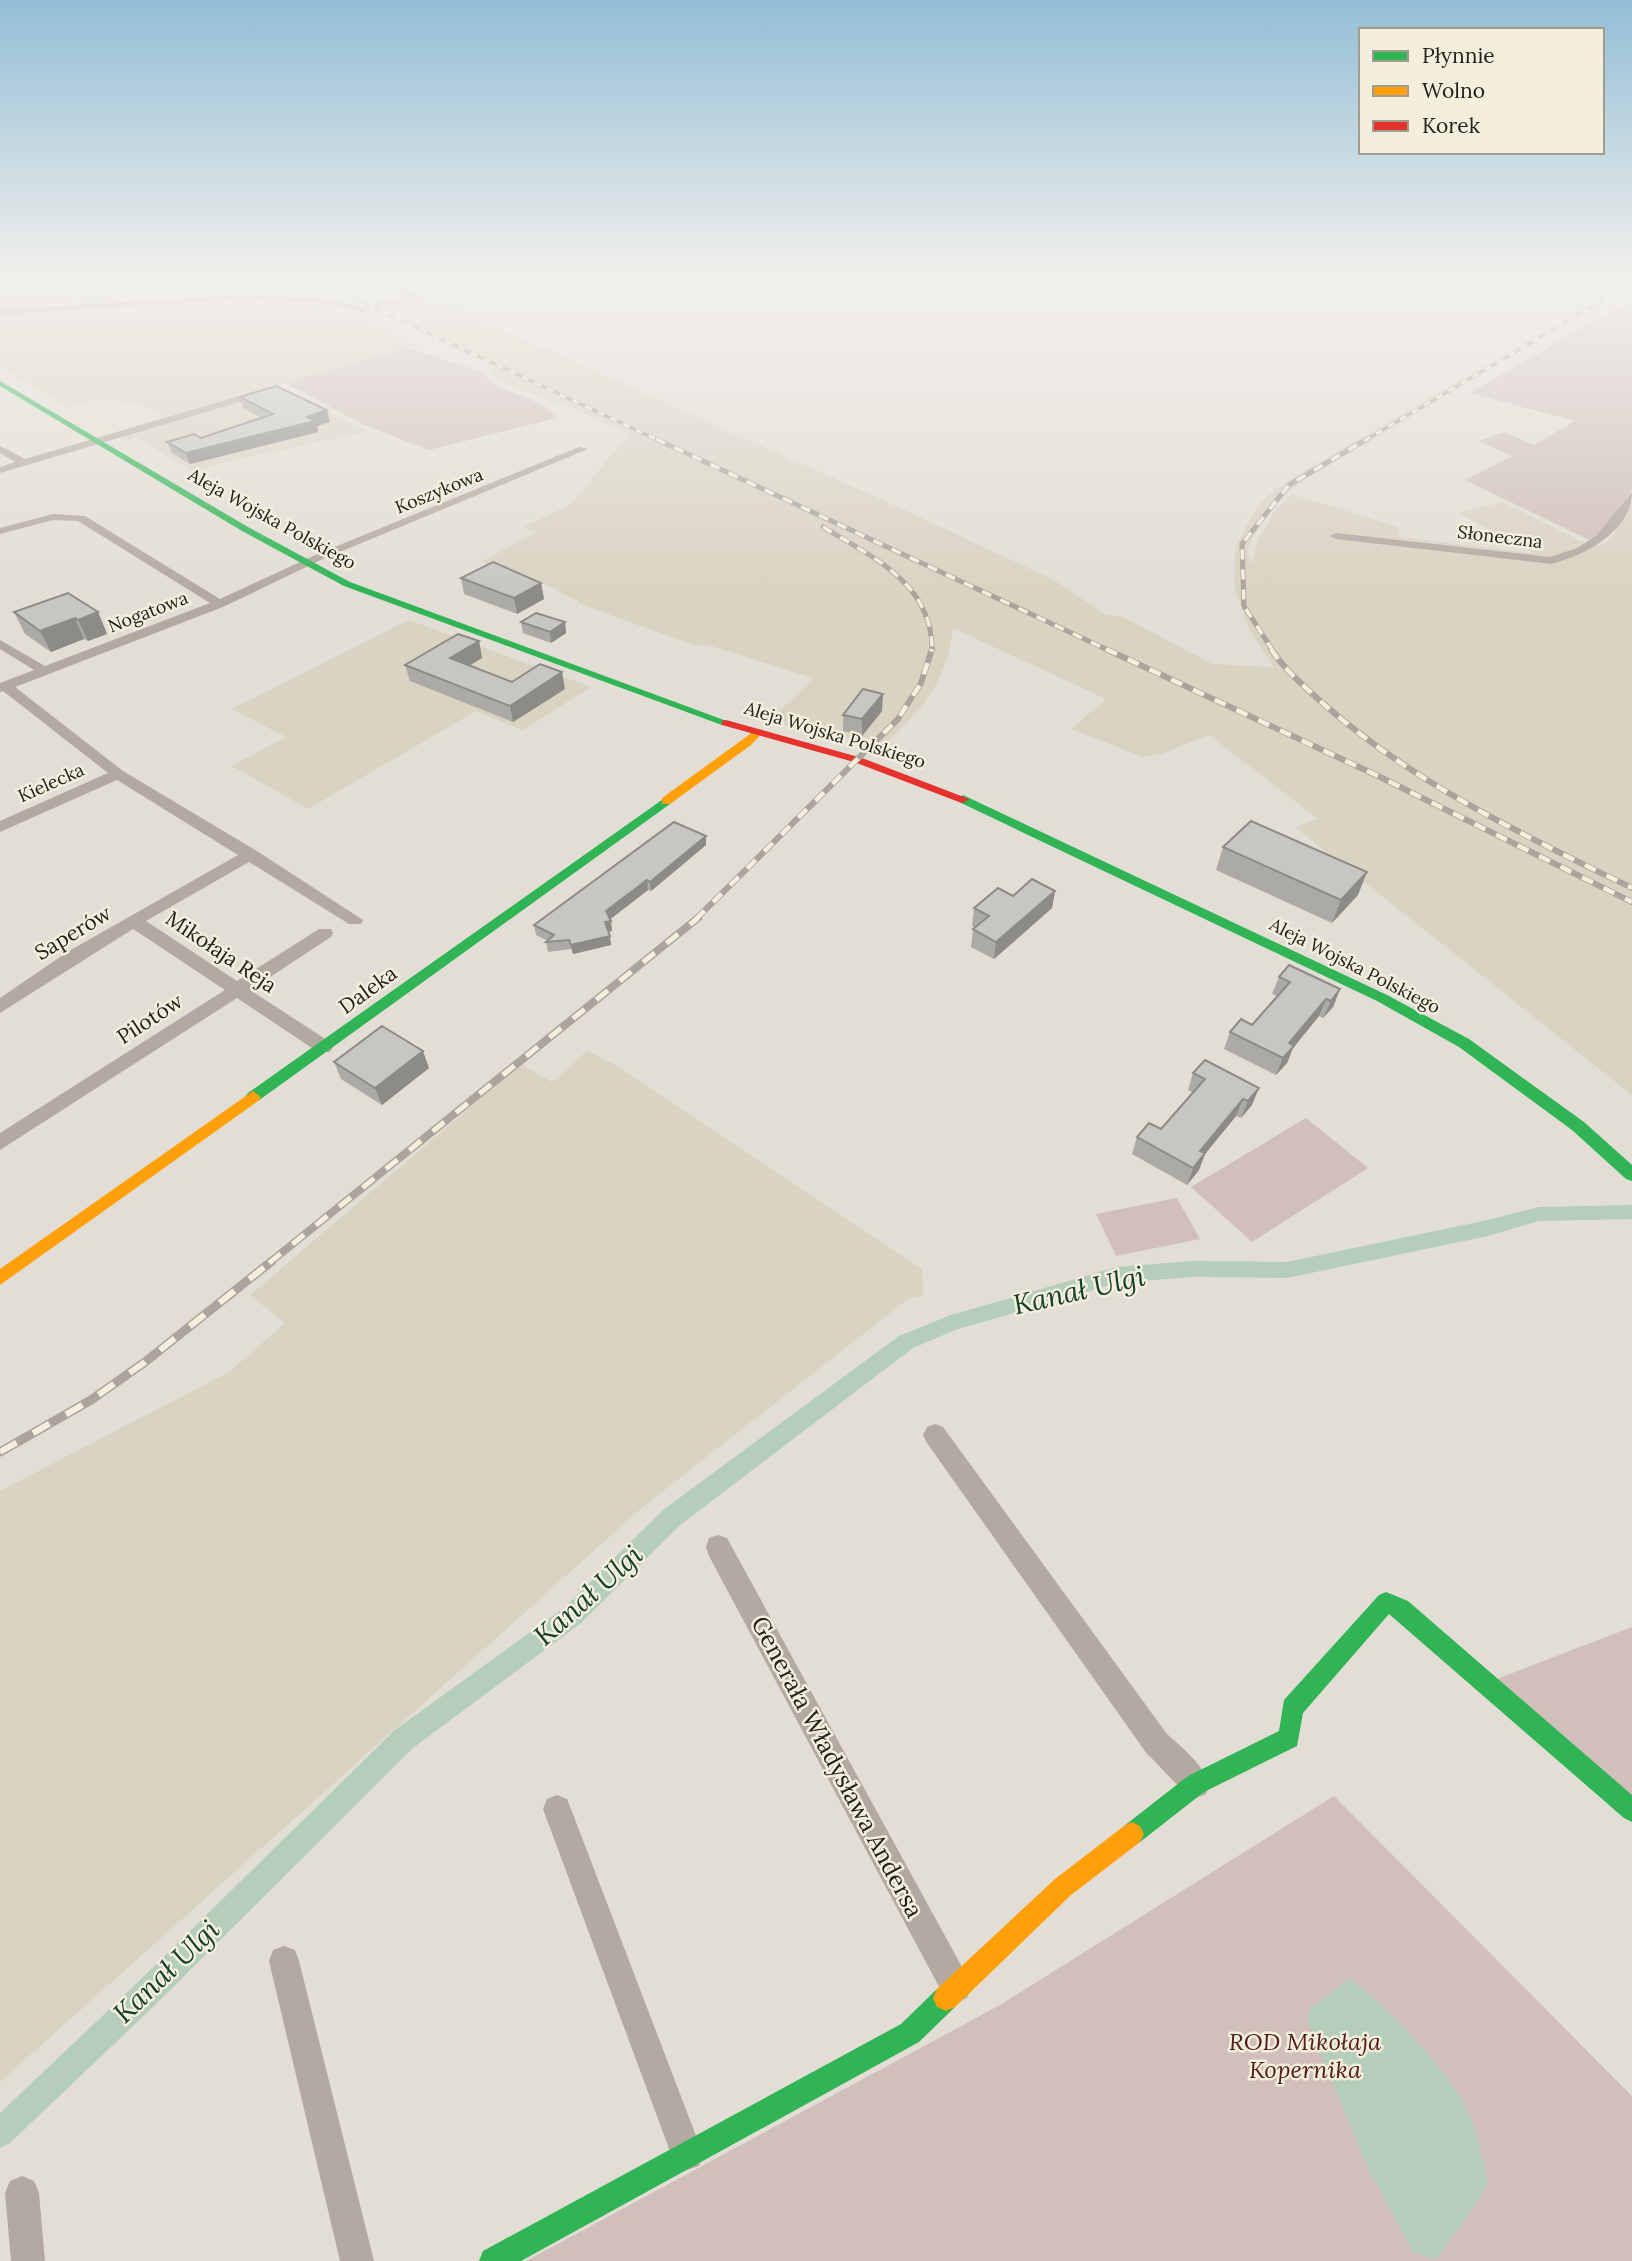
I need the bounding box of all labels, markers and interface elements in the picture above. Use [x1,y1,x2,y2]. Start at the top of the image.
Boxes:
legend [1359,28,1604,154]
text: Płynnie [1422,42,1495,69]
text: Wolno [1422,77,1485,104]
text: Korek [1422,112,1481,139]
street label: Aleja Wojska Polskiego [183,462,360,574]
street label: Koszykowa [391,462,486,519]
street label: Słoneczna [1456,520,1544,553]
street label: Nogatowa [104,586,191,637]
street label: Aleja Wojska Polskiego [741,696,929,773]
street label: Kielecka [14,758,88,807]
street label: Saperów [30,899,116,966]
street label: Mikołaja Reja [161,905,282,999]
street label: Aleja Wojska Polskiego [1265,912,1444,1019]
street label: Daleka [333,959,402,1020]
street label: Pilotów [111,987,188,1050]
water label: Kanał Ulgi [1010,1257,1148,1323]
water label: Kanał Ulgi [526,1537,650,1653]
street label: Generała Władysława Andersa [745,1611,930,1923]
water label: Kanał Ulgi [105,1911,227,2031]
park label: ROD Mikołaja Kopernika [1229,2026,1382,2085]

